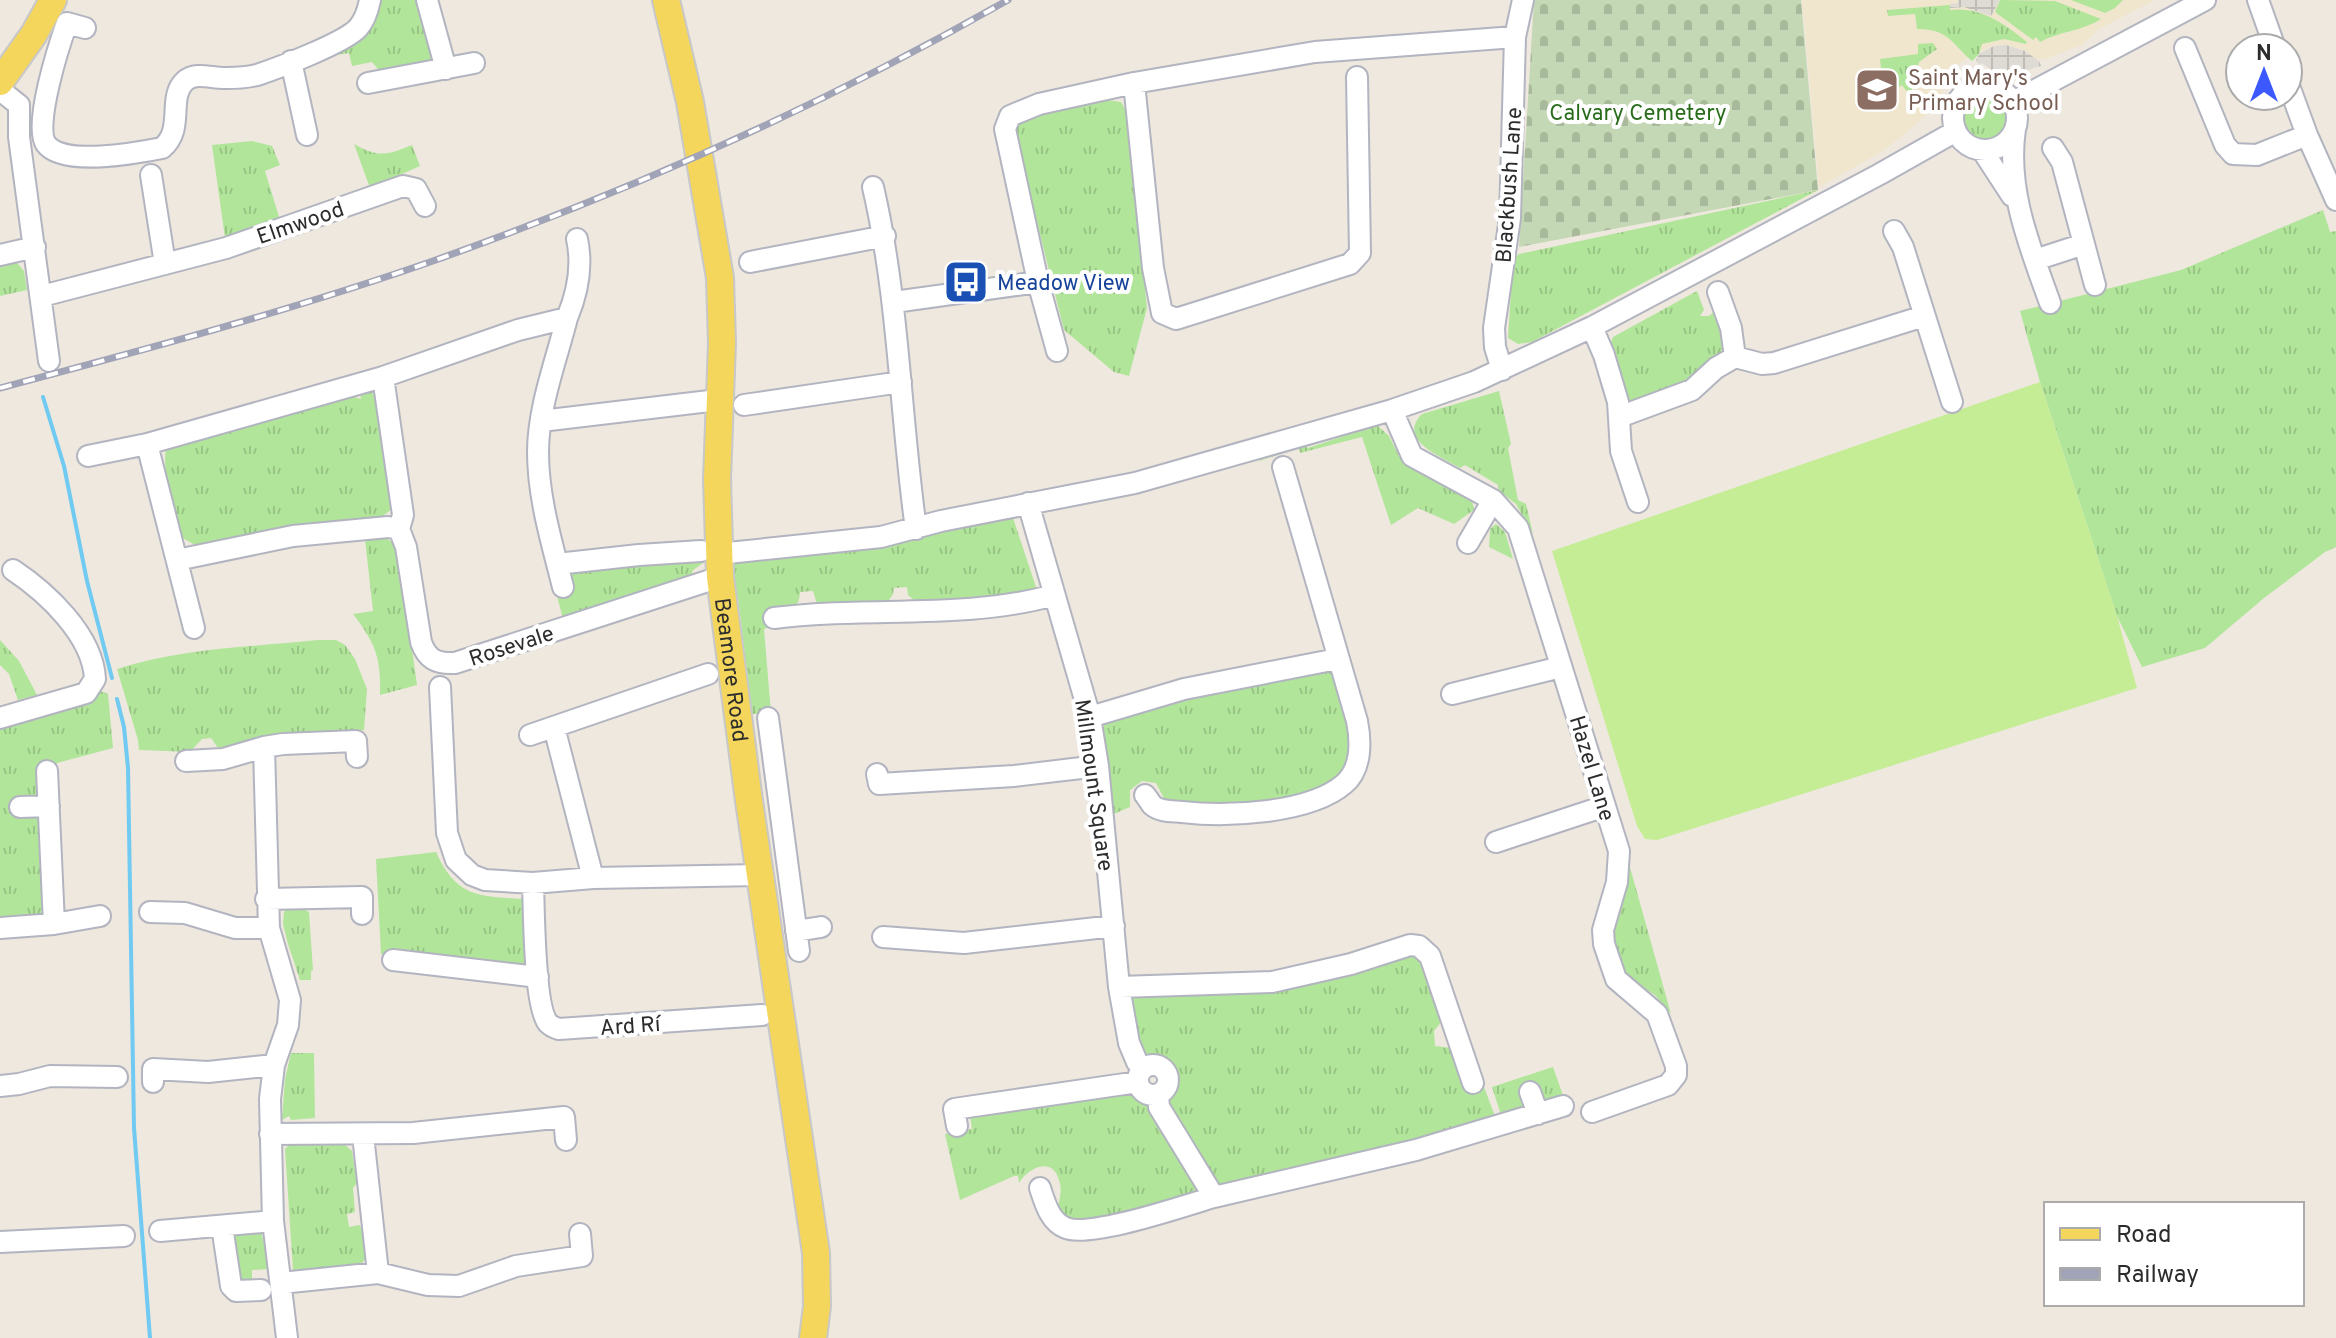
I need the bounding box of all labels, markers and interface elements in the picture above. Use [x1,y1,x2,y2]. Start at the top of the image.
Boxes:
north arrow [2224,32,2304,112]
text: N [2256,41,2272,68]
school or university icon: Saint Mary's Primary School [1853,66,1901,114]
place label: Saint Mary's Primary School [1908,66,2059,118]
park label: Calvary Cemetery [1549,101,1727,128]
street label: Blackbush Lane [1492,106,1529,264]
street label: Elmwood [254,197,348,252]
bus stop icon: Meadow View [942,258,990,306]
place label: Meadow View [997,271,1130,298]
street label: Beamore Road [707,596,752,744]
street label: Rosevale [466,621,558,674]
street label: Millmount Square [1067,698,1118,873]
street label: Hazel Lane [1562,713,1619,825]
street label: Ard Rí [599,1012,664,1043]
legend [2044,1202,2304,1306]
text: Road [2116,1221,2172,1251]
text: Railway [2116,1261,2199,1291]

